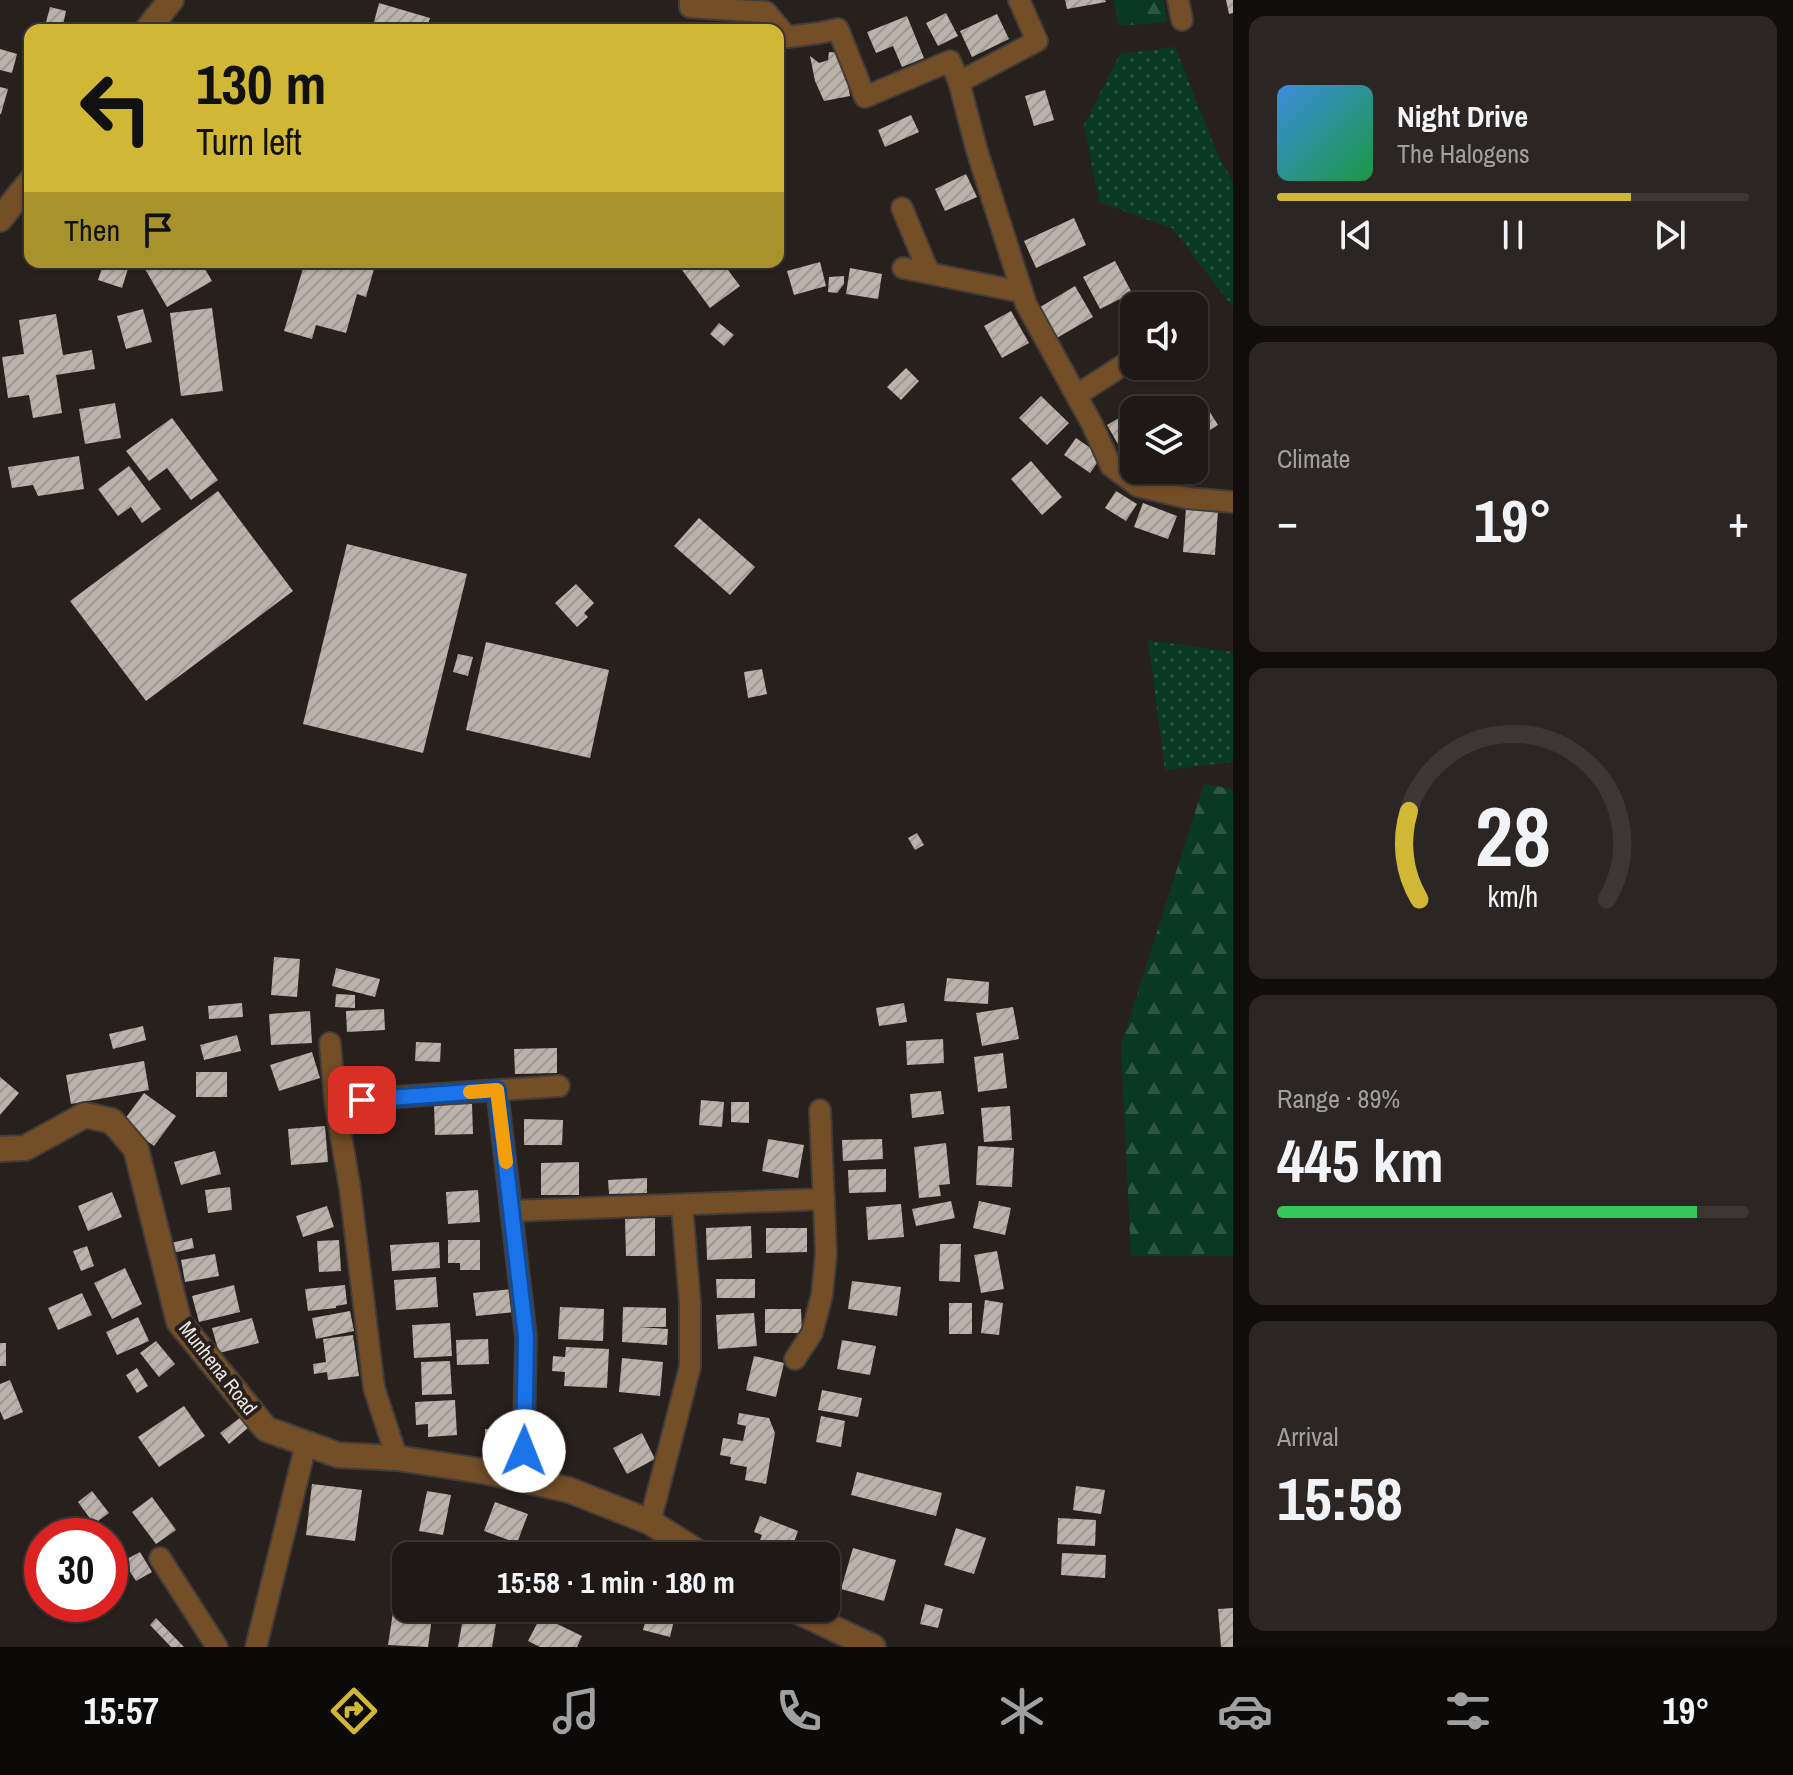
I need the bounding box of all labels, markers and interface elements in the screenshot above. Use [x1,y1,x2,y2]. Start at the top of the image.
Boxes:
text: 130 m [196,46,326,121]
icon: left [64,56,168,160]
text: Night Drive [1397,96,1528,136]
text: Turn left [196,118,302,166]
text: The Halogens [1397,136,1530,171]
icon: arrive [136,208,180,252]
text: Then [64,210,120,250]
icon: previous [1334,213,1378,257]
icon: pause [1491,213,1535,257]
icon: next [1648,213,1692,257]
map controls [1120,292,1208,484]
button: sound [1120,292,1208,380]
button: layers [1120,396,1208,484]
text: Climate [1277,441,1350,476]
text: 19° [1474,480,1552,561]
text: − [1277,491,1298,551]
text: + [1728,491,1749,551]
text: 28 [1475,779,1551,891]
text: km/h [1488,877,1538,916]
pin [328,1066,396,1134]
icon: arrive [340,1078,384,1122]
text: Range · 89% [1277,1081,1400,1116]
text: 445 km [1277,1120,1444,1201]
street label: Munhena Road [173,1315,264,1420]
position arrow [482,1409,566,1493]
text: Arrival [1277,1419,1339,1454]
text: 15:58 [1277,1458,1403,1539]
speed limit sign: 30 [24,1518,128,1622]
text: 15:58 · 1 min · 180 m [497,1562,735,1602]
icon: directions [326,1683,382,1739]
icon: music [548,1683,604,1739]
icon: phone [771,1683,827,1739]
icon: climate [994,1683,1050,1739]
icon: car [1217,1683,1273,1739]
icon: filters [1440,1683,1496,1739]
text: 15:57 [83,1687,159,1735]
text: 19° [1662,1687,1710,1735]

